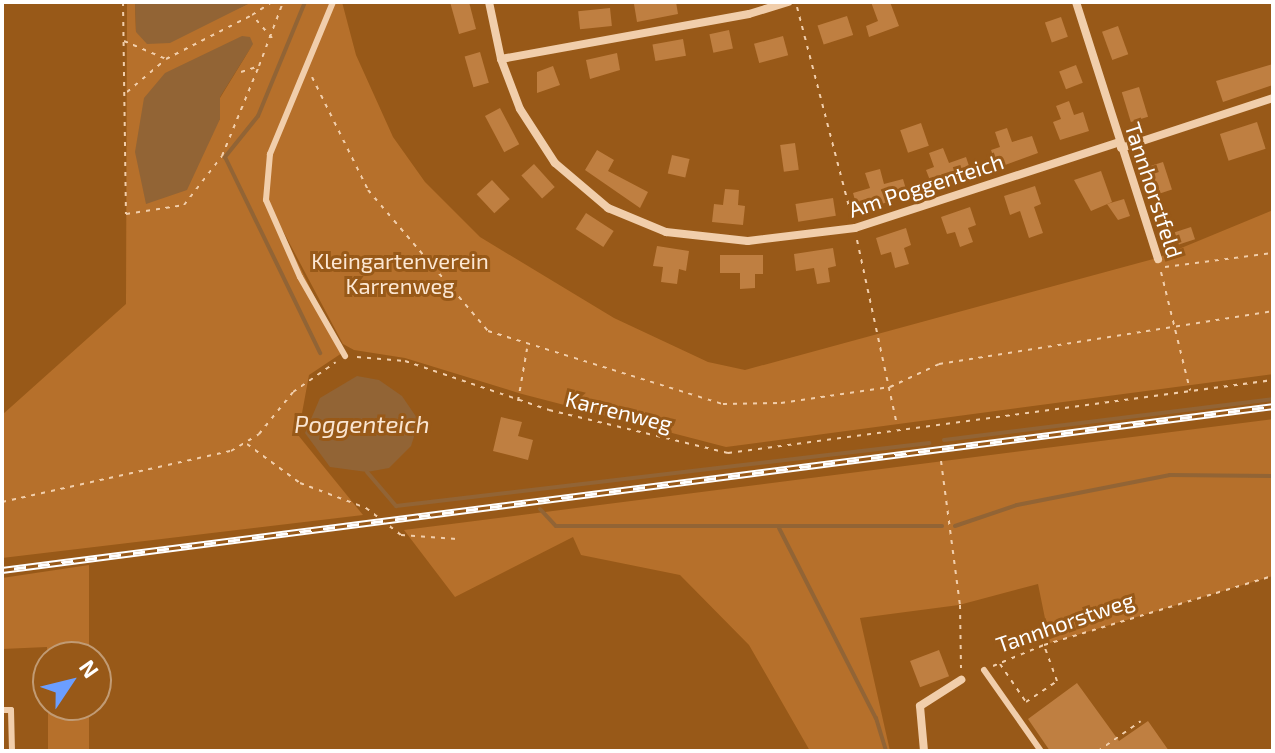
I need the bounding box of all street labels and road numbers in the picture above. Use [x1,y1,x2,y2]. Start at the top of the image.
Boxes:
street label: Tannhorstfeld [1120,119,1188,261]
street label: Am Poggenteich [845,148,1007,222]
street label: Karrenweg [563,385,675,437]
street label: Tannhorstweg [993,586,1137,658]

